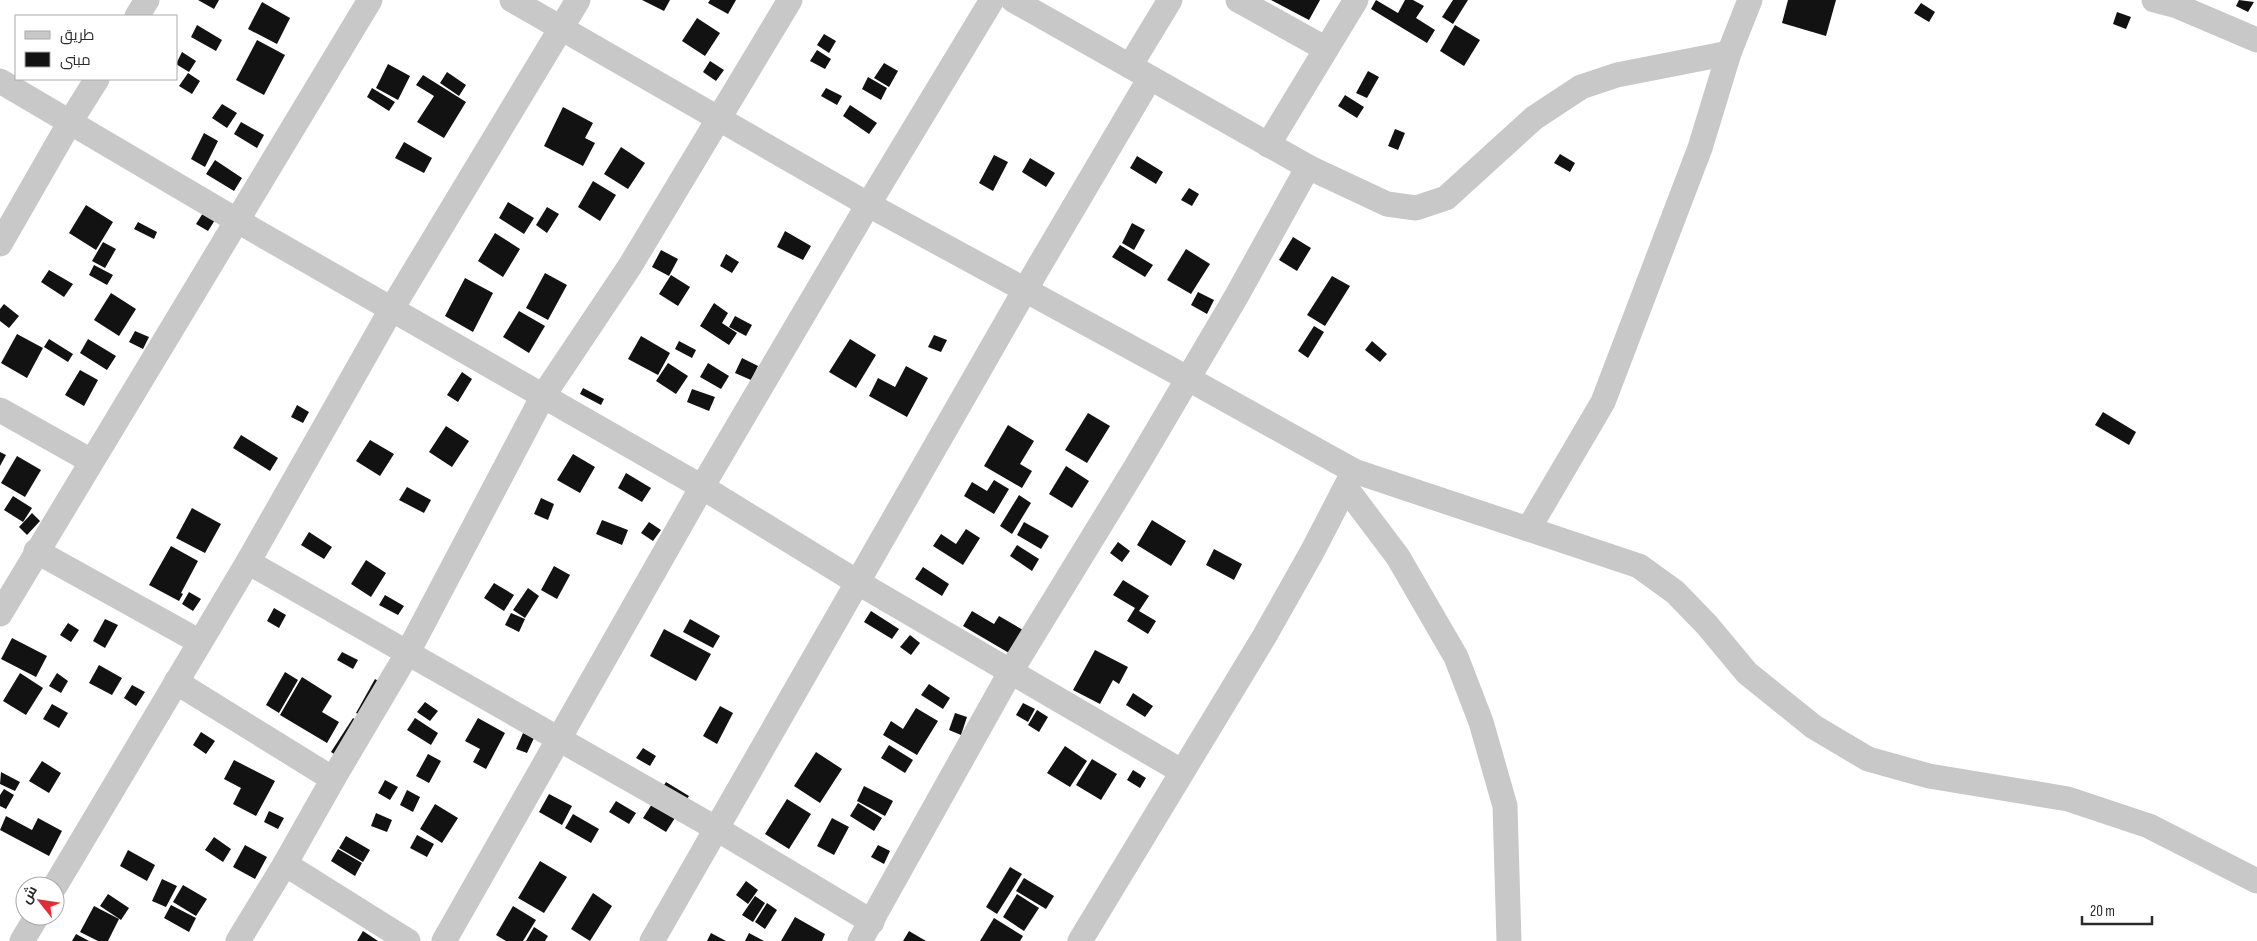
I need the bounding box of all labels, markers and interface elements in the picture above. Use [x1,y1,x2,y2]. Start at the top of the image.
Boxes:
legend [15,15,178,80]
text: طريق [60,26,94,45]
text: مبنى [60,51,91,70]
north arrow [15,876,65,926]
text: ش [17,883,41,907]
scale bar [2082,894,2152,926]
text: 20 m [2090,902,2115,921]

